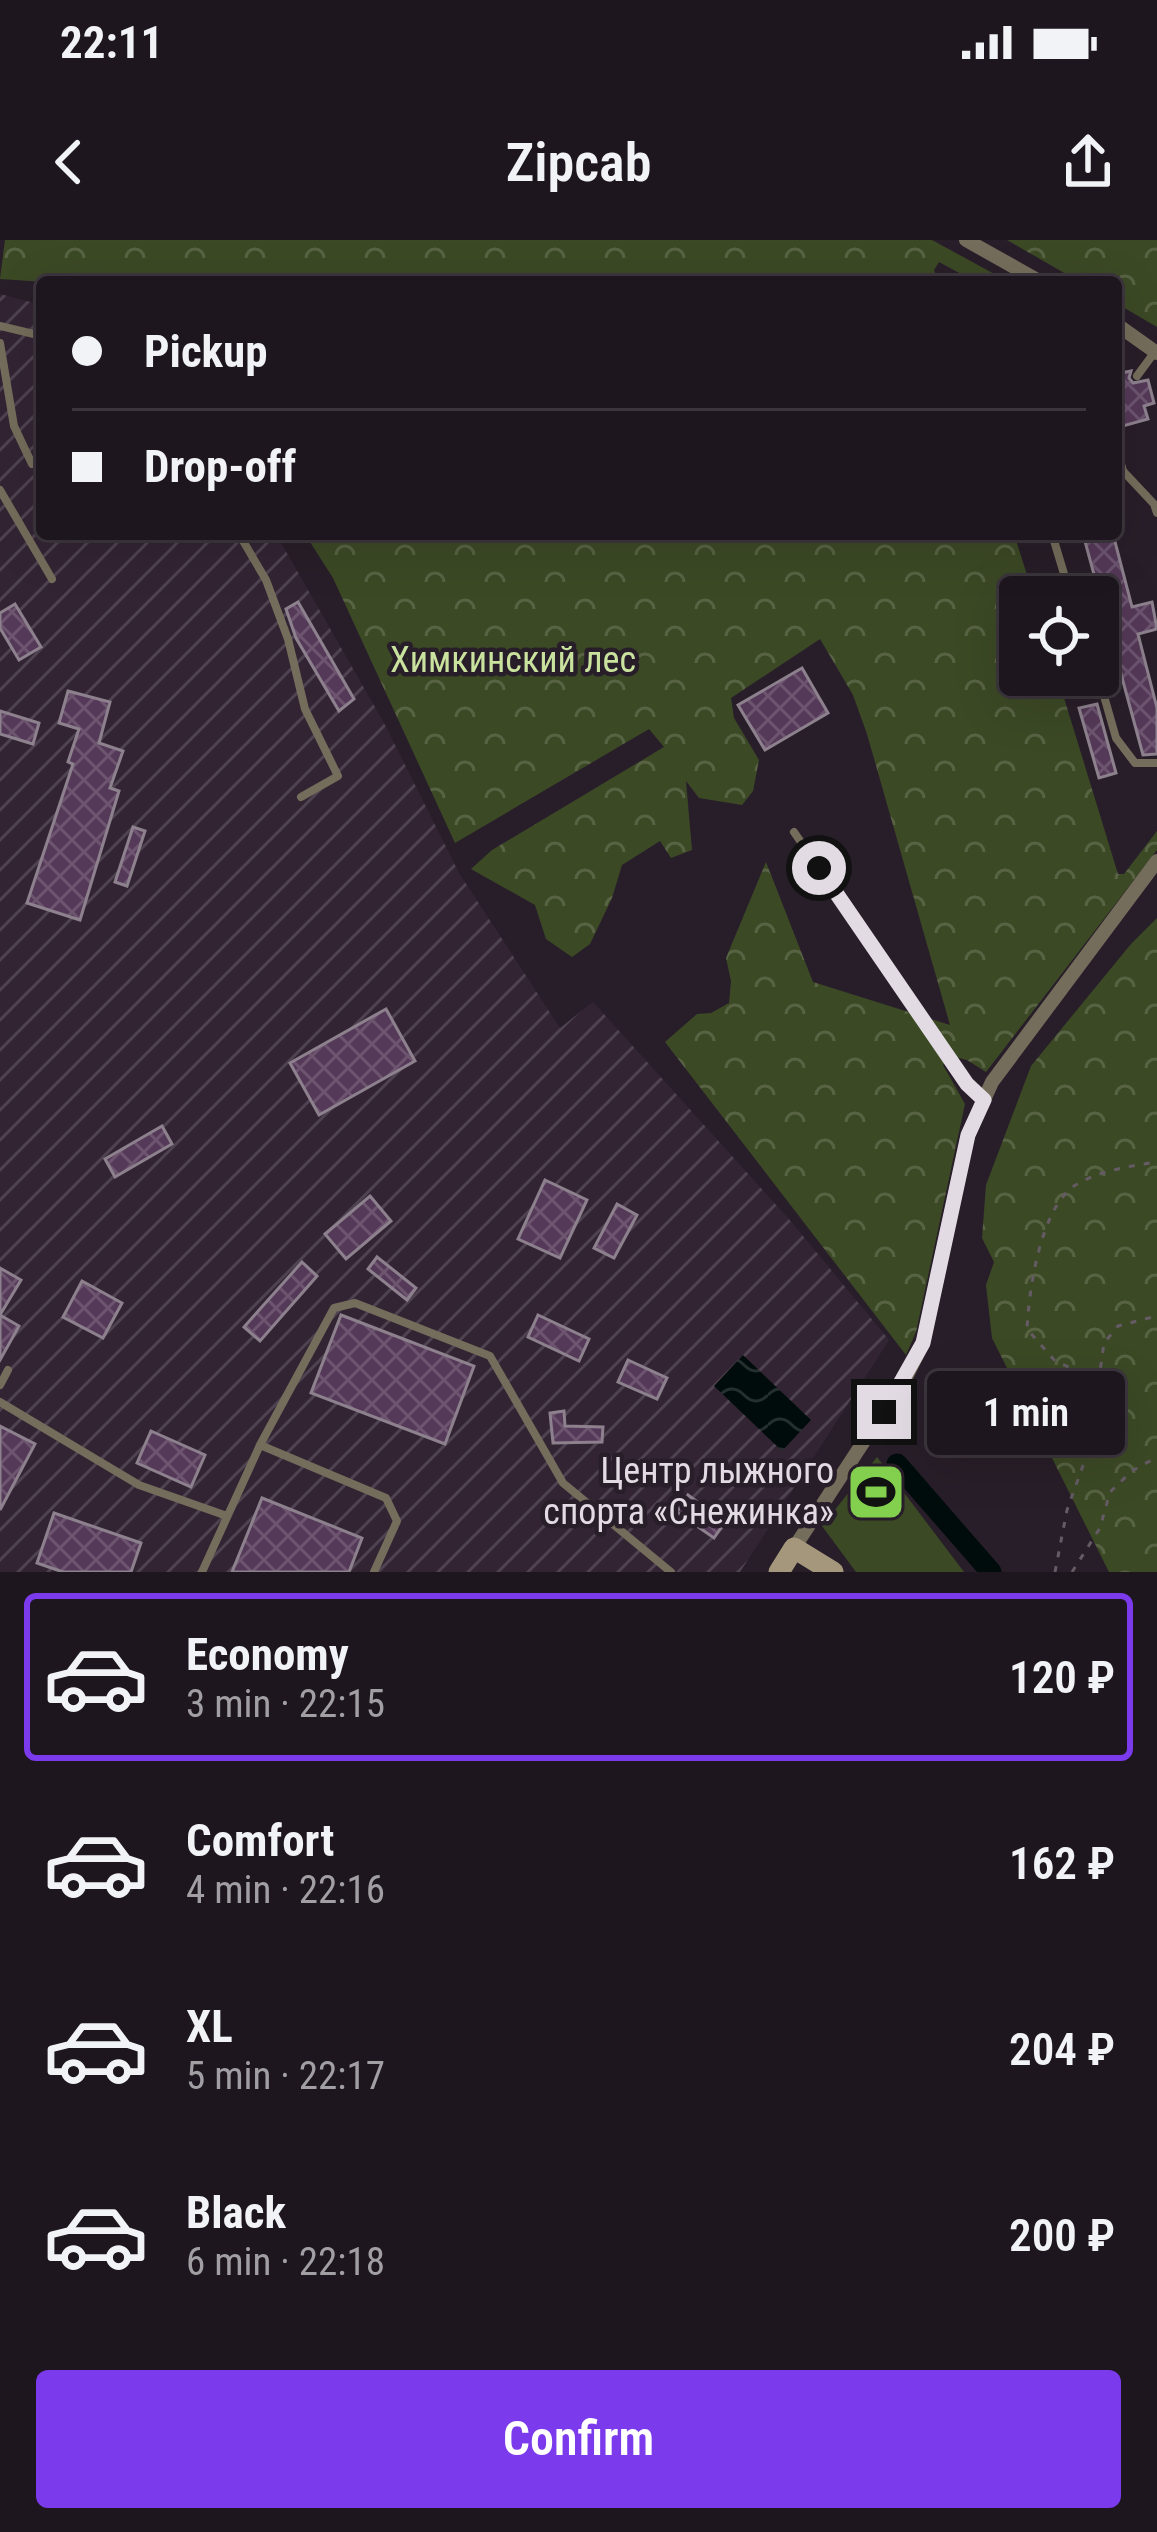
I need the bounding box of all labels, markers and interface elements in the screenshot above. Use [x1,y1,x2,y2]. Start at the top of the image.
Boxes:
text: 22:11 [60,16,163,69]
icon: back [36,129,102,195]
icon: share [1055,129,1121,195]
text: Zipcab [506,131,651,194]
text: Pickup [144,325,268,378]
text: Drop-off [144,440,296,493]
map controls [999,576,1119,696]
button: locate [999,576,1119,696]
park label: Химкинский лес [390,639,636,681]
route start [792,841,846,895]
callout: 1 min [926,1370,1124,1454]
route end [857,1385,911,1439]
text: 1 min [983,1390,1069,1436]
place label: Центр лыжного спорта «Снежинка» [543,1450,834,1533]
sports icon: Центр лыжного спорта «Снежинка» [845,1461,907,1523]
icon: car [42,1623,150,1731]
text: Economy [186,1628,349,1681]
text: 120 ₽ [1009,1651,1115,1704]
text: 3 min · 22:15 [186,1681,385,1727]
icon: car [42,1809,150,1917]
text: Comfort [186,1814,334,1867]
text: 162 ₽ [1009,1837,1115,1890]
text: 4 min · 22:16 [186,1867,385,1913]
icon: car [42,1995,150,2103]
text: XL [186,2000,233,2053]
text: 204 ₽ [1009,2023,1115,2076]
text: 5 min · 22:17 [186,2053,385,2099]
icon: car [42,2181,150,2289]
text: Black [186,2186,286,2239]
text: 200 ₽ [1009,2209,1115,2262]
text: 6 min · 22:18 [186,2239,385,2285]
button: Confirm [36,2370,1121,2508]

